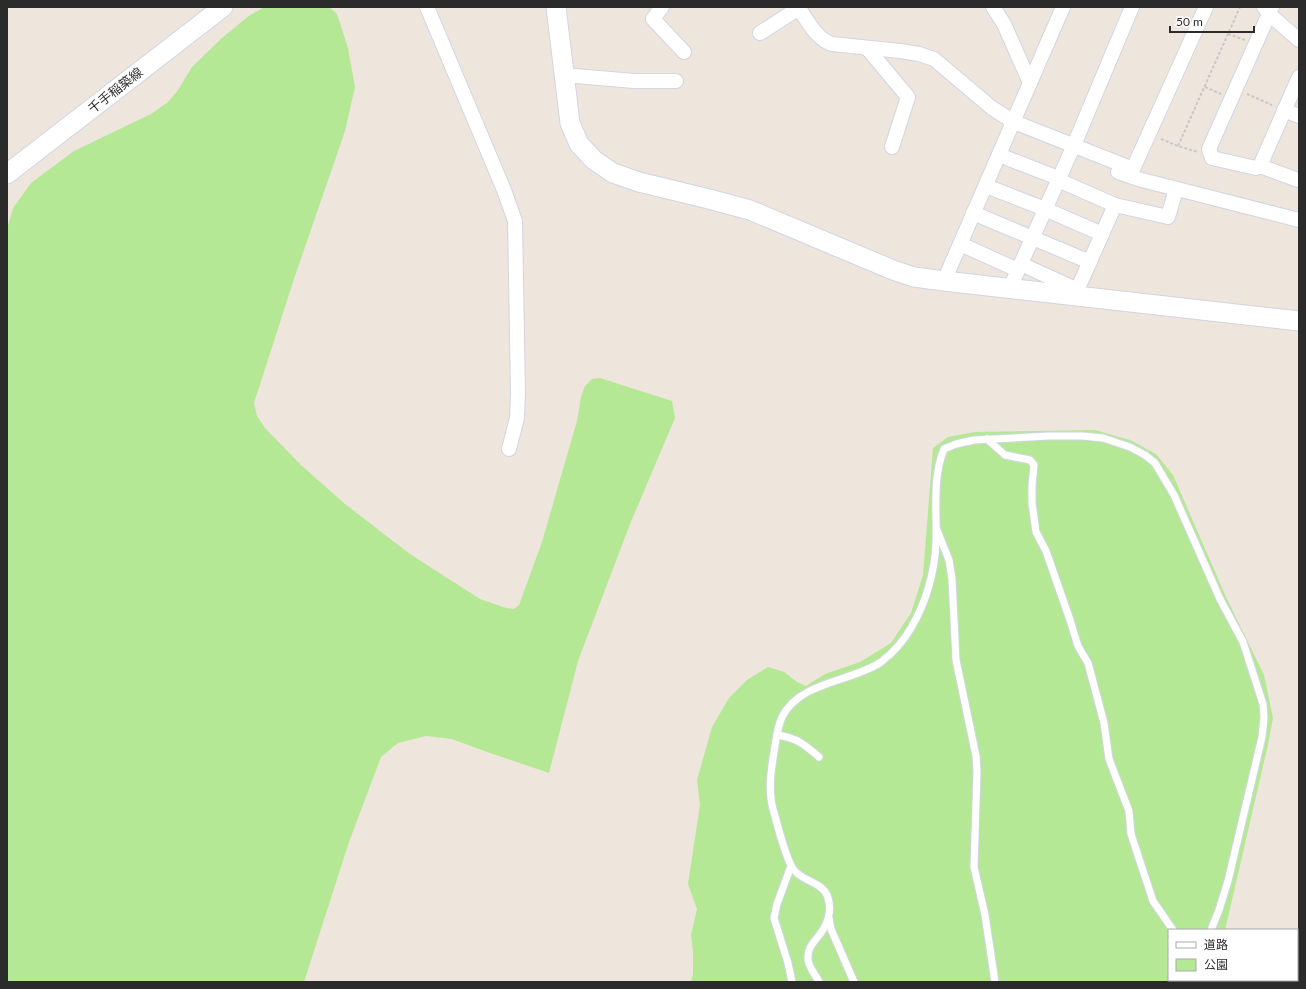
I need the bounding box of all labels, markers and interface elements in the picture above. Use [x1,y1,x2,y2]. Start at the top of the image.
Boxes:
scale bar [1170,8,1254,34]
text: 50 m [1176,14,1203,29]
street label: 千手稲築線 [84,64,146,116]
legend [1168,929,1298,981]
text: 道路 [1204,937,1228,952]
text: 公園 [1204,957,1228,972]

